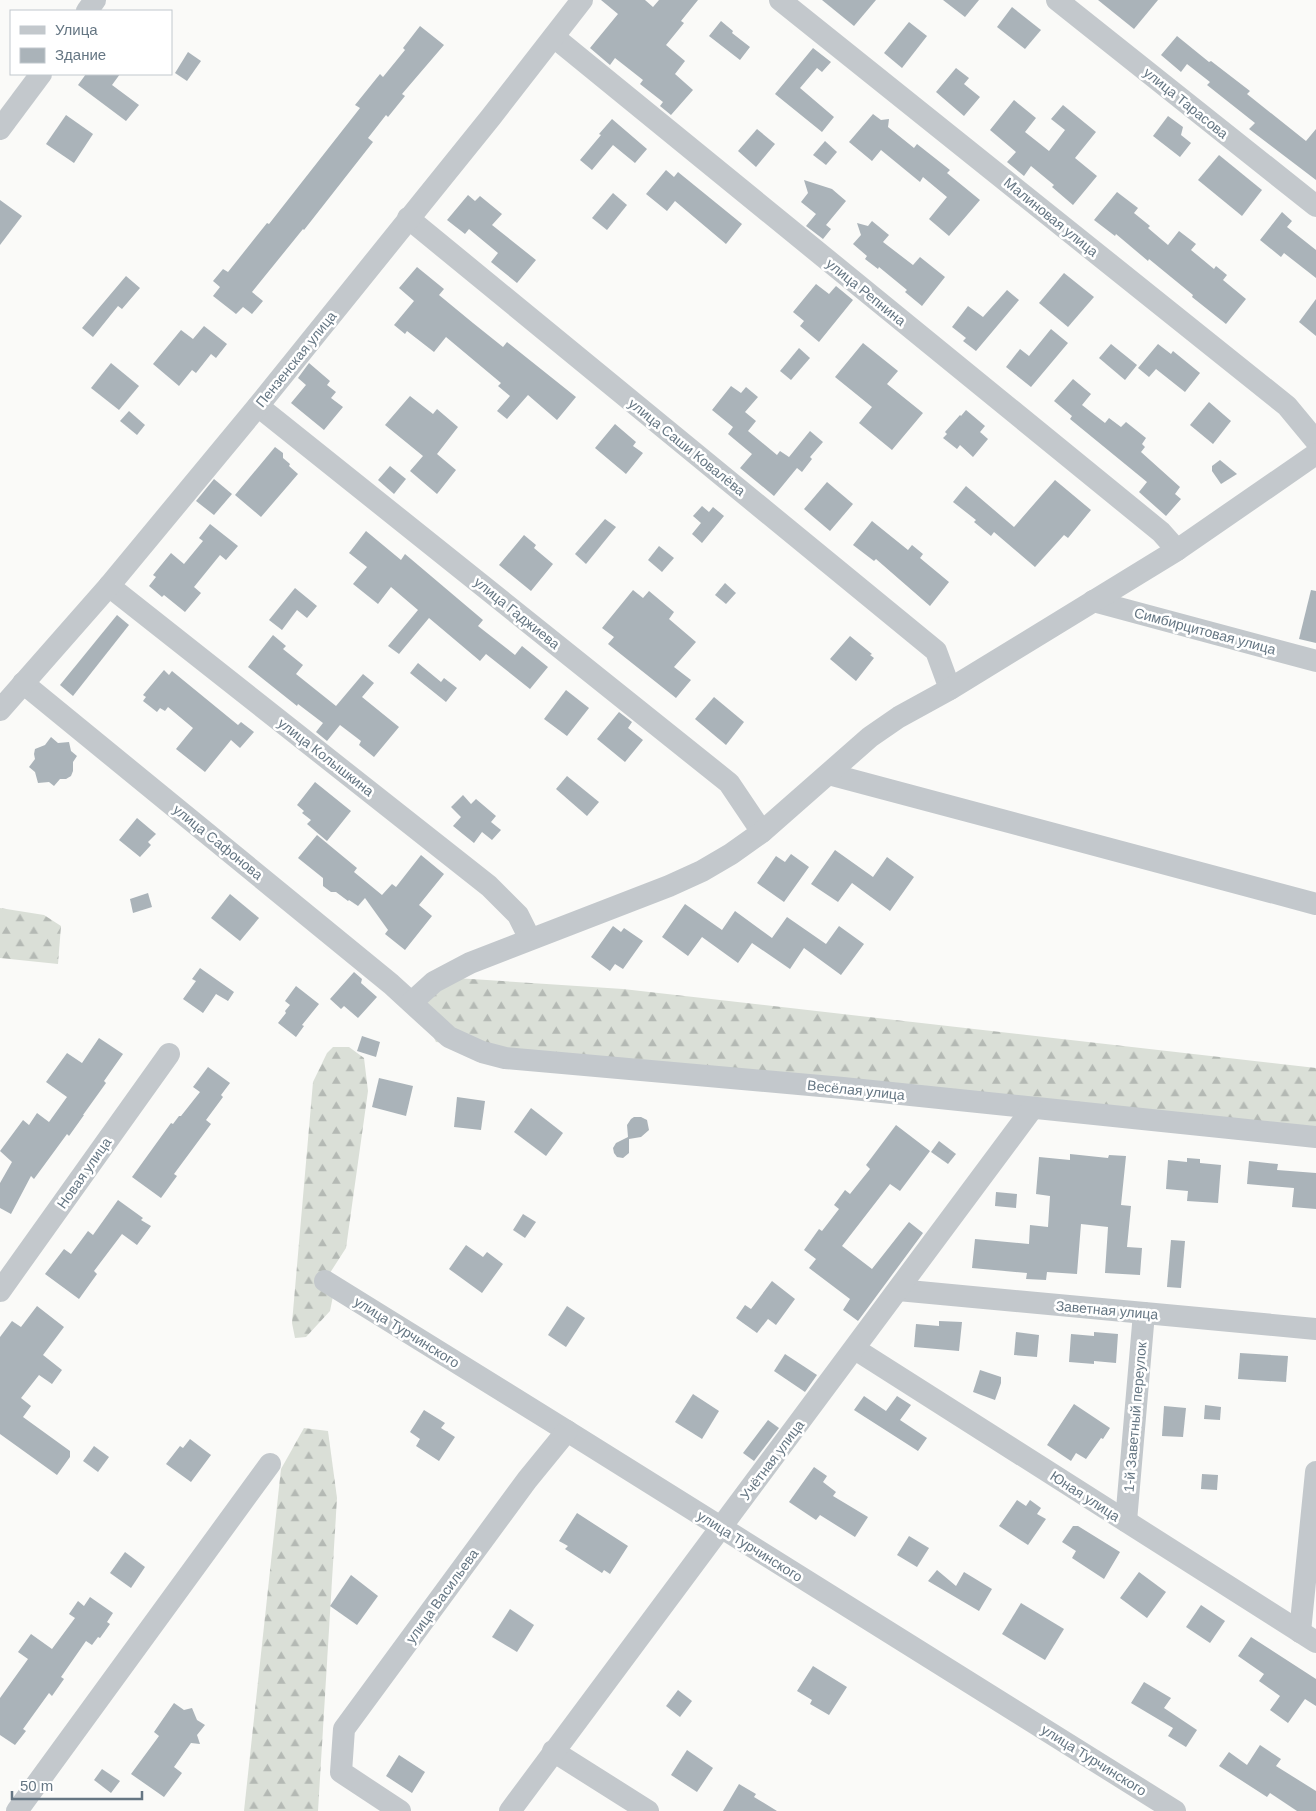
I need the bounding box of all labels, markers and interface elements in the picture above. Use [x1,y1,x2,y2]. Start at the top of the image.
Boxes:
legend [10,10,172,75]
text: Улица [55,21,98,38]
text: Здание [55,46,106,63]
street label: улица Тарасова [1141,64,1231,142]
street label: Малиновая улица [1001,174,1101,260]
street label: улица Репнина [823,255,909,329]
street label: Пензенская улица [252,308,340,410]
street label: улица Саши Ковалёва [625,395,749,499]
street label: улица Гаджиева [471,574,563,652]
street label: Симбирцитовая улица [1132,604,1278,658]
street label: улица Колышкина [275,715,377,799]
street label: улица Сафонова [170,801,266,883]
street label: Весёлая улица [807,1077,906,1103]
street label: Новая улица [54,1134,114,1212]
street label: улица Турчинского [351,1293,463,1371]
street label: Заветная улица [1055,1298,1159,1322]
street label: 1-й Заветный переулок [1120,1340,1150,1493]
street label: Учётная улица [737,1417,807,1503]
street label: Юная улица [1047,1468,1123,1525]
street label: улица Турчинского [694,1507,806,1585]
street label: улица Васильева [402,1546,482,1646]
street label: улица Турчинского [1038,1721,1150,1799]
scale bar [12,1768,142,1800]
text: 50 m [20,1777,53,1794]

